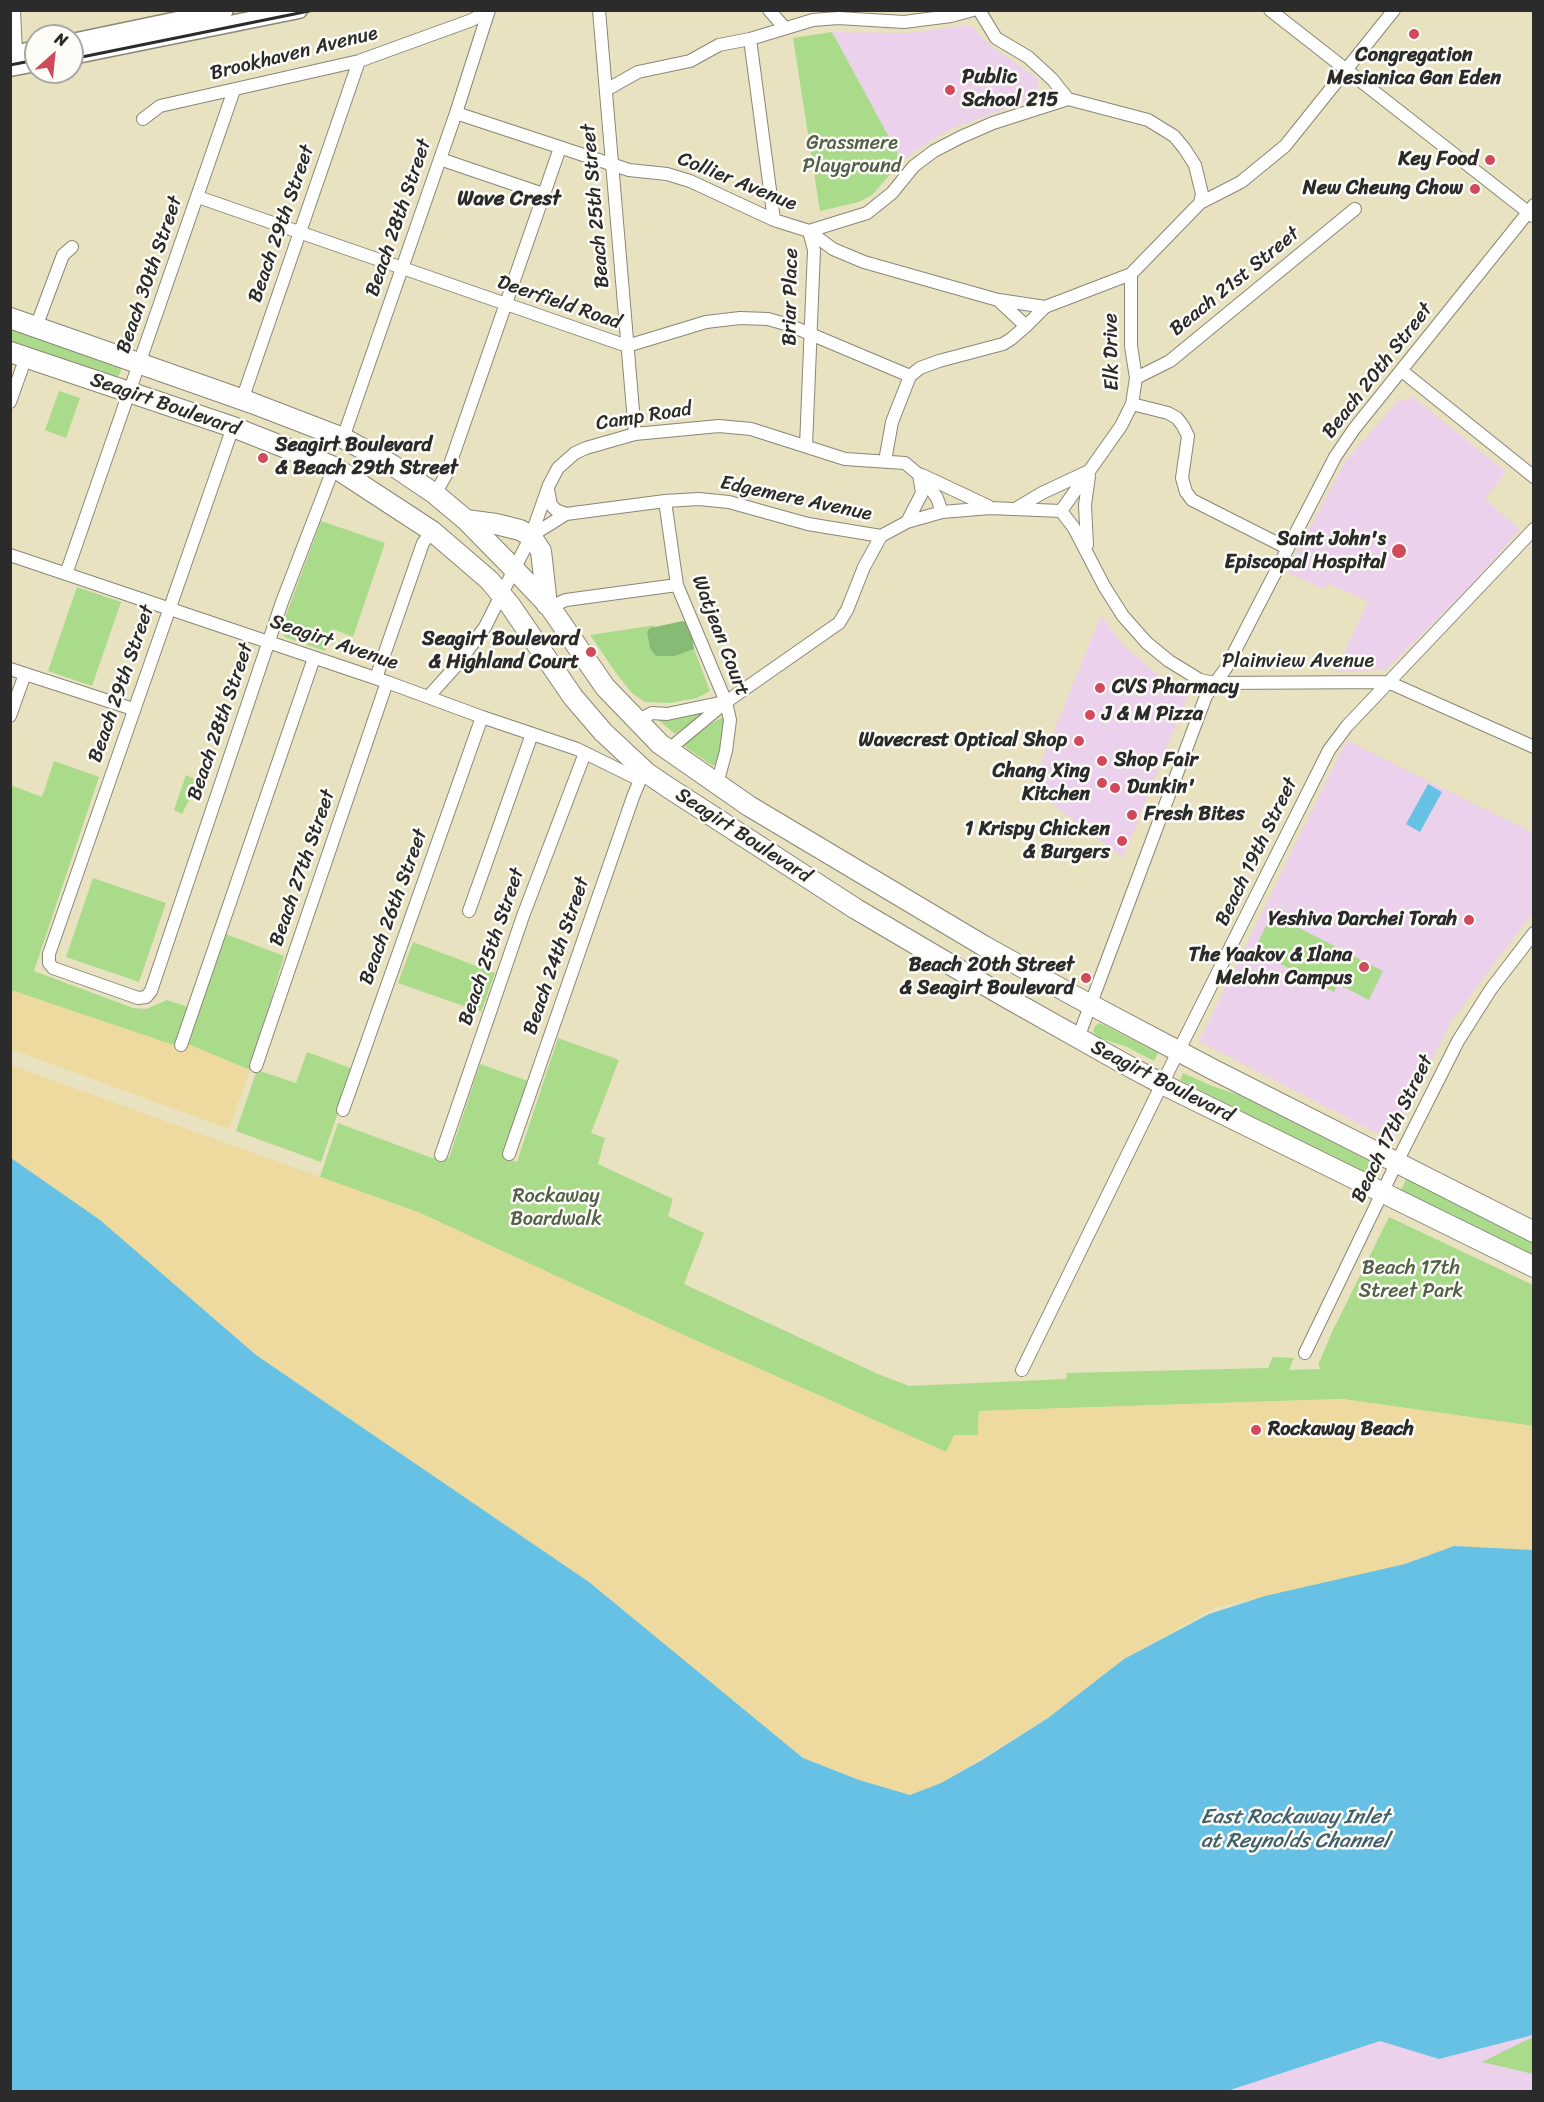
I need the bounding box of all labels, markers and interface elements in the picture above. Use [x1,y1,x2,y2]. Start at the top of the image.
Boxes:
street label: Brookhaven Avenue [208,22,380,86]
north arrow [24,24,84,84]
text: N [50,24,73,55]
marker: Congregation Mesianica Gan Eden [1407,27,1421,41]
place label: Congregation Mesianica Gan Eden [1327,44,1501,91]
place label: Public School 215 [962,66,1059,113]
marker: Public School 215 [943,83,957,97]
street label: Beach 25th Street [577,123,615,289]
park label: Grassmere Playground [803,132,901,179]
street label: Beach 28th Street [361,136,437,300]
street label: Beach 29th Street [244,142,320,306]
street label: Collier Avenue [674,147,800,217]
place label: Key Food [1398,148,1478,172]
marker: Key Food [1483,153,1497,167]
place label: New Cheung Chow [1303,177,1463,201]
marker: New Cheung Chow [1468,182,1482,196]
district label: Wave Crest [457,187,561,213]
street label: Beach 30th Street [112,193,188,357]
street label: Beach 21st Street [1165,222,1305,342]
street label: Briar Place [778,248,804,346]
street label: Deerfield Road [494,271,624,335]
street label: Beach 20th Street [1318,298,1438,444]
street label: Elk Drive [1099,313,1125,391]
street label: Seagirt Boulevard [87,368,243,442]
street label: Camp Road [594,398,694,436]
place label: Seagirt Boulevard & Beach 29th Street [275,434,458,481]
marker: Seagirt Boulevard & Beach 29th Street [256,451,270,465]
street label: Edgemere Avenue [718,471,874,527]
place label: Saint John's Episcopal Hospital [1225,528,1386,575]
marker: Saint John's Episcopal Hospital [1390,542,1408,560]
street label: Watjean Court [686,572,754,700]
street label: Beach 29th Street [84,602,160,766]
street label: Seagirt Avenue [267,610,401,676]
place label: Seagirt Boulevard & Highland Court [422,628,579,675]
street label: Beach 28th Street [183,640,259,804]
marker: Seagirt Boulevard & Highland Court [584,645,598,659]
street label: Plainview Avenue [1222,650,1374,674]
place label: CVS Pharmacy [1112,676,1239,700]
marker: CVS Pharmacy [1093,681,1107,695]
place label: J & M Pizza [1102,703,1203,727]
marker: J & M Pizza [1083,708,1097,722]
place label: Wavecrest Optical Shop [859,729,1067,753]
marker: Wavecrest Optical Shop [1072,734,1086,748]
place label: Shop Fair [1114,749,1198,773]
marker: Shop Fair [1095,754,1109,768]
place label: Chang Xing Kitchen [993,760,1090,807]
street label: Beach 19th Street [1211,774,1303,930]
marker: Chang Xing Kitchen [1095,776,1109,790]
place label: Dunkin' [1127,776,1195,800]
marker: Dunkin' [1108,781,1122,795]
street label: Seagirt Boulevard [671,783,815,889]
street label: Beach 27th Street [265,787,341,949]
place label: Fresh Bites [1144,803,1245,827]
marker: Fresh Bites [1125,808,1139,822]
place label: 1 Krispy Chicken & Burgers [965,818,1110,865]
street label: Beach 26th Street [355,826,433,988]
marker: 1 Krispy Chicken & Burgers [1115,834,1129,848]
street label: Beach 25th Street [454,865,530,1029]
street label: Beach 24th Street [519,874,595,1038]
place label: Yeshiva Darchei Torah [1268,908,1457,932]
marker: Yeshiva Darchei Torah [1462,913,1476,927]
place label: The Yaakov & Ilana Melohn Campus [1189,944,1352,991]
place label: Beach 20th Street & Seagirt Boulevard [899,954,1074,1001]
marker: The Yaakov & Ilana Melohn Campus [1357,960,1371,974]
marker: Beach 20th Street & Seagirt Boulevard [1079,971,1093,985]
street label: Seagirt Boulevard [1087,1036,1237,1128]
street label: Beach 17th Street [1347,1051,1439,1207]
park label: Rockaway Boardwalk [510,1185,602,1232]
park label: Beach 17th Street Park [1359,1257,1463,1304]
place label: Rockaway Beach [1268,1418,1414,1442]
marker: Rockaway Beach [1249,1423,1263,1437]
water label: East Rockaway Inlet at Reynolds Channel [1201,1805,1389,1855]

